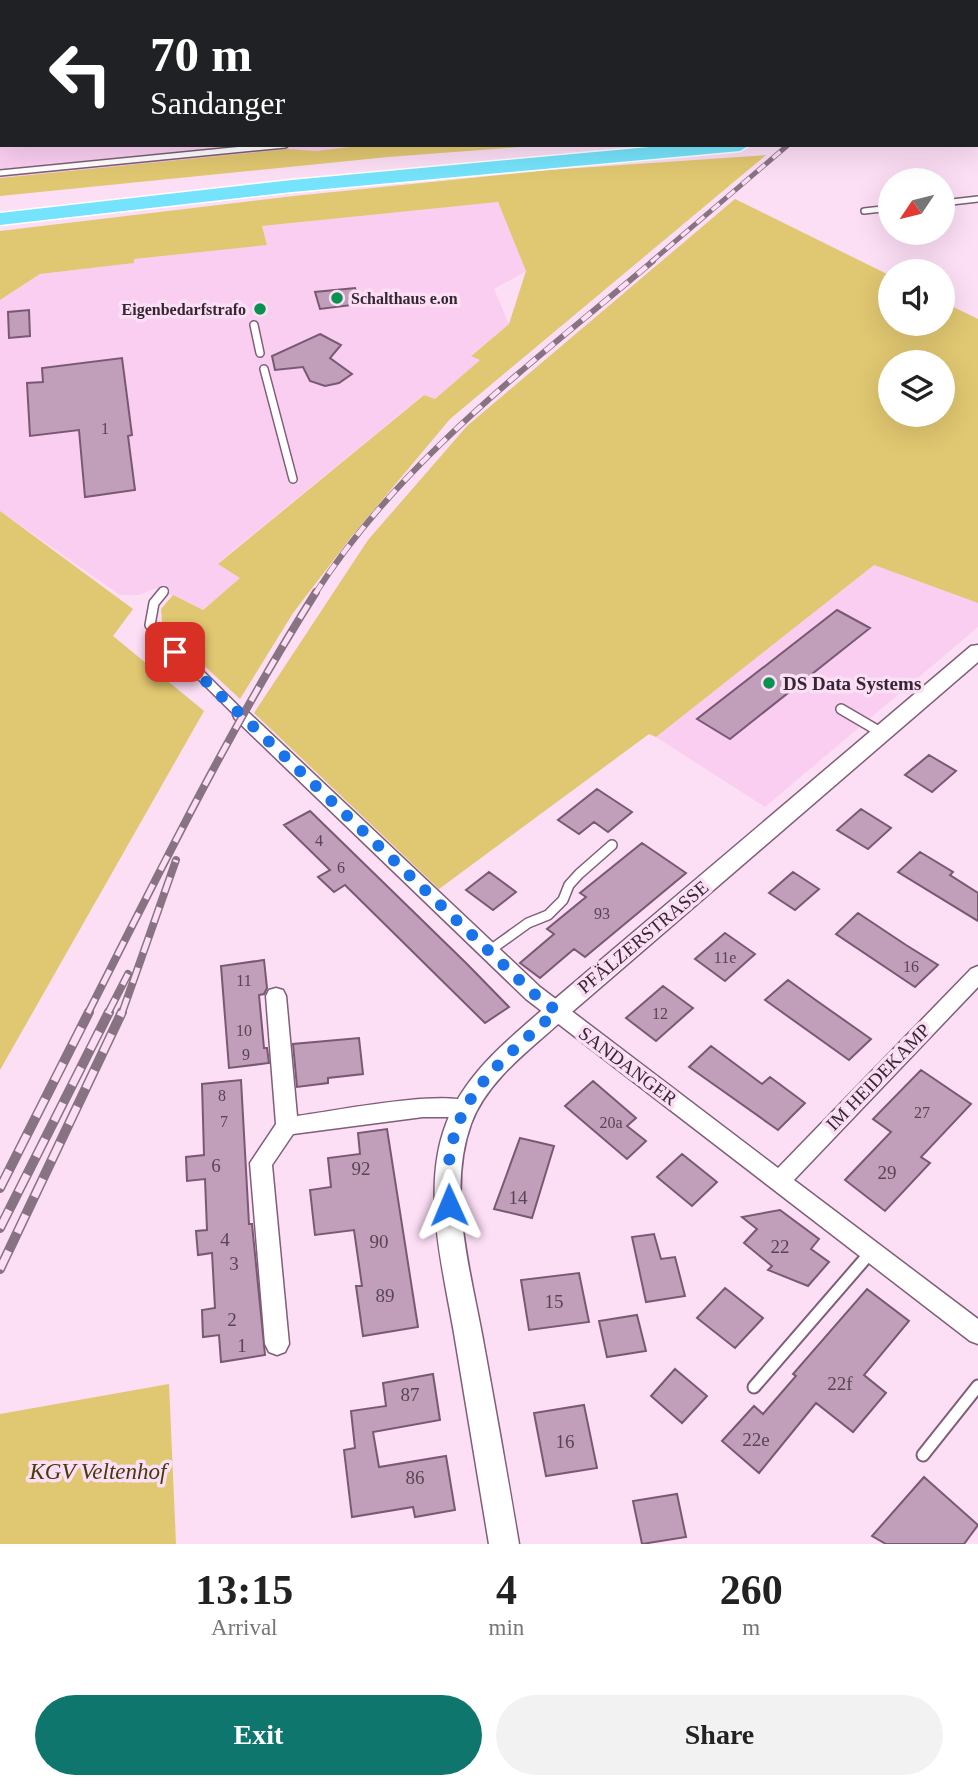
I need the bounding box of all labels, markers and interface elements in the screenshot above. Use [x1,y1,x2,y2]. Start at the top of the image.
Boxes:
text: 70 m [150,27,252,82]
icon: left [35,28,126,119]
text: Sandanger [150,85,285,121]
north arrow [878,168,956,245]
map controls [878,168,955,427]
button: sound [878,259,955,336]
marker: Schalthaus e.on [329,290,345,306]
place label: Schalthaus e.on [351,290,458,307]
place label: Eigenbedarfstrafo [122,301,246,319]
marker: Eigenbedarfstrafo [252,301,268,317]
button: layers [878,350,955,427]
house number: 1 [101,420,109,437]
pin [145,622,205,682]
icon: arrive [156,633,194,671]
place label: DS Data Systems [783,673,921,694]
marker: DS Data Systems [761,675,777,691]
house number: 4 [315,832,323,849]
house number: 6 [337,859,345,876]
street label: PFÄLZERSTRASSE [574,876,712,998]
house number: 93 [594,905,610,922]
house number: 11e [714,949,736,966]
house number: 16 [903,958,919,975]
house number: 11 [236,972,252,989]
house number: 12 [652,1005,668,1022]
street label: IM HEIDEKAMP [822,1019,934,1135]
house number: 10 [236,1022,252,1039]
street label: SANDANGER [575,1022,681,1110]
house number: 9 [242,1046,250,1063]
house number: 8 [218,1087,226,1104]
house number: 27 [914,1104,930,1121]
house number: 7 [220,1113,228,1130]
house number: 20a [599,1114,623,1131]
house number: 6 [211,1155,221,1176]
house number: 92 [352,1158,371,1179]
house number: 29 [878,1162,897,1183]
position arrow [412,1168,486,1242]
house number: 14 [509,1187,528,1208]
house number: 4 [220,1229,230,1250]
house number: 90 [370,1231,389,1252]
house number: 22 [771,1236,790,1257]
house number: 3 [229,1253,239,1274]
house number: 89 [376,1285,395,1306]
house number: 15 [545,1291,564,1312]
house number: 2 [227,1309,237,1330]
house number: 1 [237,1335,247,1356]
house number: 22f [827,1373,853,1394]
house number: 87 [401,1384,420,1405]
house number: 22e [742,1429,770,1450]
house number: 16 [556,1431,575,1452]
park label: KGV Veltenhof [29,1459,170,1484]
house number: 86 [406,1467,425,1488]
text: 13:15 [195,1567,293,1613]
text: 4 [496,1567,517,1613]
text: 260 [720,1567,783,1613]
text: Arrival [211,1615,278,1640]
text: min [489,1615,524,1640]
text: m [742,1615,760,1640]
button: Exit [35,1695,482,1775]
button: Share [496,1695,943,1775]

